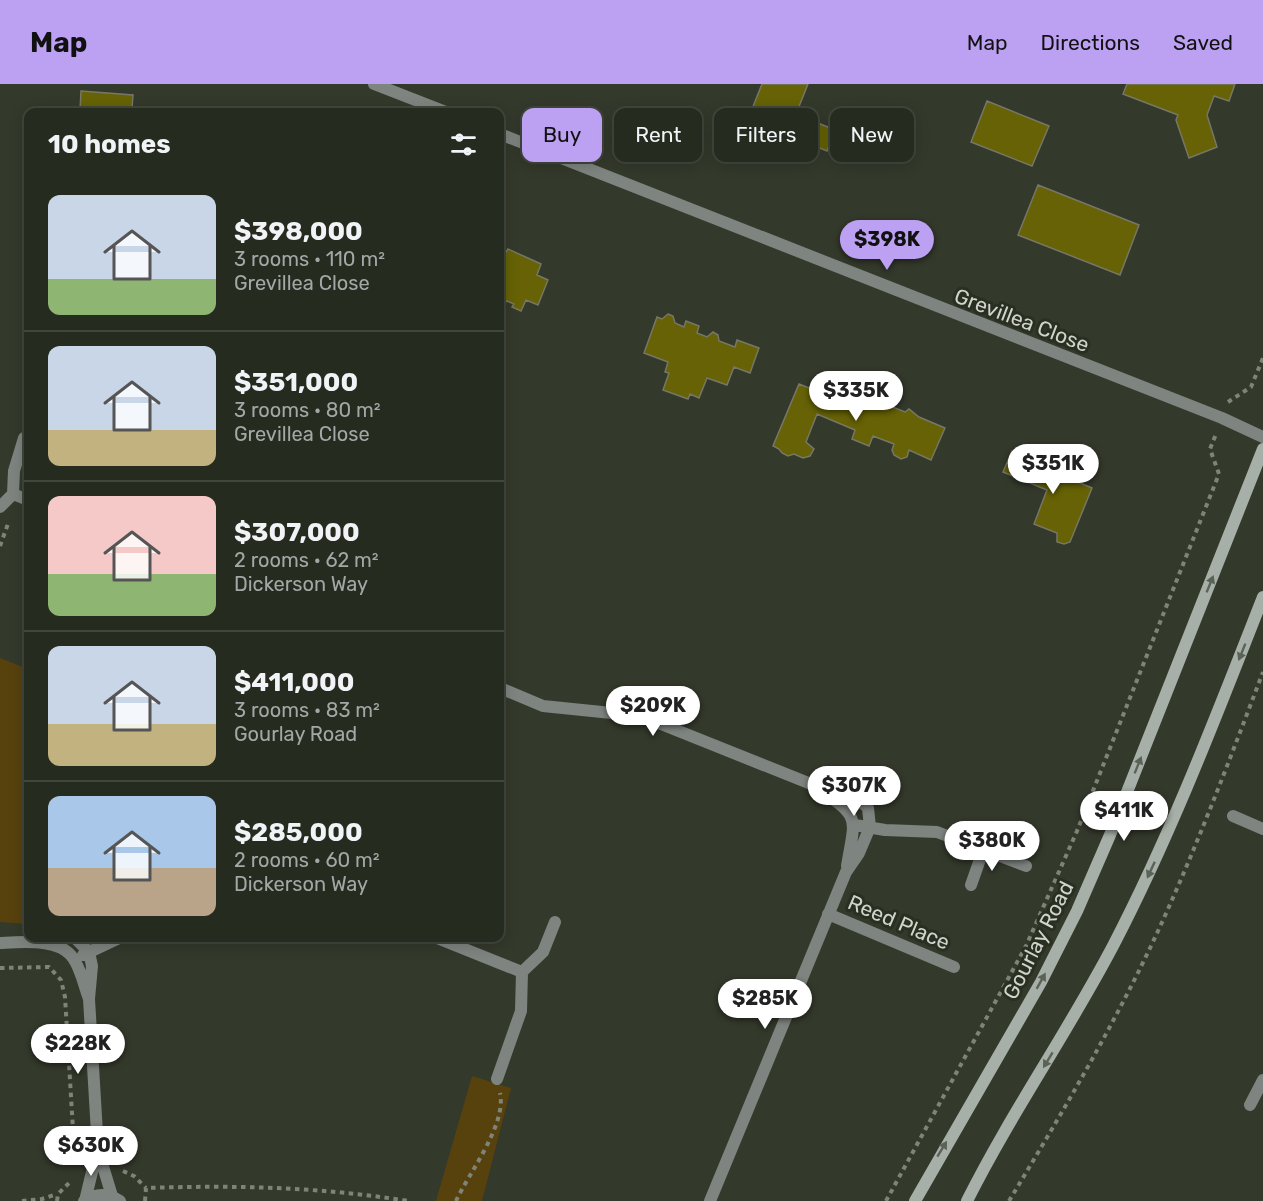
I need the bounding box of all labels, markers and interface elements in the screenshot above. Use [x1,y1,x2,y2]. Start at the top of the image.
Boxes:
text: Map [30,26,87,59]
text: Map [967,30,1008,55]
text: Directions [1041,30,1140,55]
text: Saved [1173,30,1233,55]
chip: Buy [522,108,602,162]
chip: Rent [614,108,702,162]
chip: Filters [714,108,818,162]
chip: New [830,108,914,162]
icon: filters [447,128,480,161]
text: 10 homes [48,129,171,160]
text: $398,000 [234,216,363,247]
icon: home [96,219,168,291]
pin: $398K [845,220,929,271]
text: $398K [854,227,920,251]
text: 3 rooms · 110 m² [234,247,385,271]
text: Grevillea Close [234,271,370,295]
street label: Grevillea Close [951,283,1093,357]
text: $351,000 [234,367,358,398]
icon: home [96,370,168,442]
pin: $335K [814,371,898,422]
text: $335K [823,378,889,402]
text: 3 rooms · 80 m² [234,398,381,422]
text: Grevillea Close [234,422,370,446]
pin: $351K [1011,444,1095,495]
text: $351K [1022,451,1084,475]
text: $307,000 [234,517,360,548]
icon: home [96,520,168,592]
text: 2 rooms · 62 m² [234,548,379,572]
text: Dickerson Way [234,572,368,596]
one-way arrow [1206,575,1215,593]
one-way arrow [1236,643,1246,661]
text: $411,000 [234,667,354,698]
icon: home [96,670,168,742]
pin: $209K [611,686,695,737]
text: $209K [620,693,686,717]
text: 3 rooms · 83 m² [234,698,380,722]
text: Gourlay Road [234,722,357,746]
one-way arrow [1134,756,1143,774]
pin: $307K [812,766,896,817]
text: $307K [822,773,886,797]
pin: $411K [1082,791,1166,842]
text: $411K [1094,798,1154,822]
text: $285,000 [234,817,363,848]
icon: home [96,820,168,892]
pin: $380K [950,821,1034,872]
text: $380K [959,828,1025,852]
text: 2 rooms · 60 m² [234,848,380,872]
one-way arrow [1146,862,1155,879]
text: Dickerson Way [234,872,368,896]
street label: Gourlay Road [997,877,1079,1003]
street label: Reed Place [844,889,954,955]
one-way arrow [1036,972,1046,989]
pin: $285K [723,979,807,1030]
text: $285K [732,986,798,1010]
pin: $228K [36,1024,120,1075]
text: $228K [45,1031,111,1055]
one-way arrow [1042,1052,1053,1068]
pin: $630K [49,1126,133,1177]
text: $630K [58,1133,124,1157]
one-way arrow [937,1141,948,1157]

